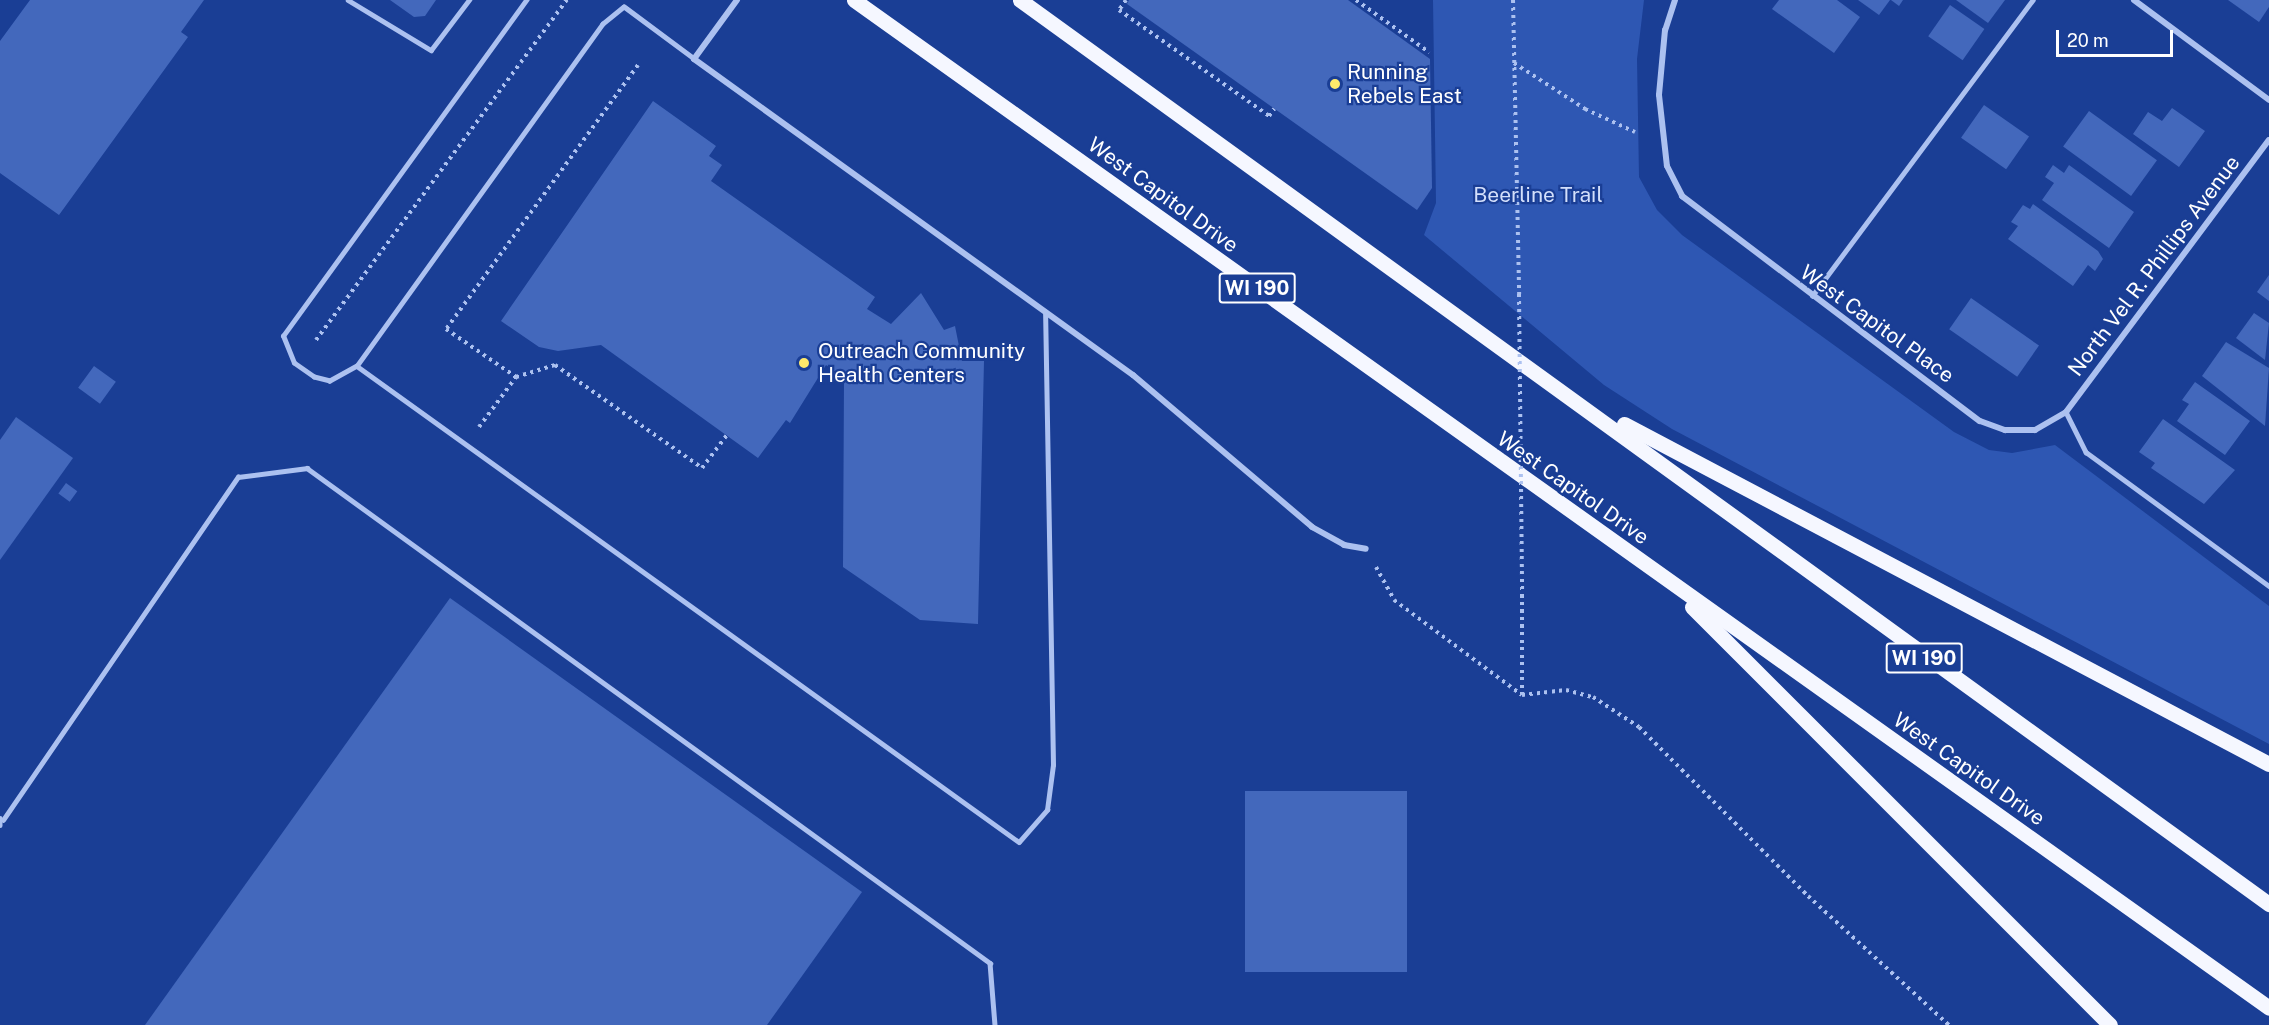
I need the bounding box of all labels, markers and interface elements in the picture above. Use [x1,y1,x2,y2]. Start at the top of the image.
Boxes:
scale bar [2059,18,2176,56]
text: 20 m [2067,30,2109,51]
place label: Running Rebels East [1347,59,1462,109]
marker: Running Rebels East [1328,77,1342,91]
street label: West Capitol Drive [1083,132,1243,258]
street label: North Vel R. Phillips Avenue [2063,151,2245,381]
park label: Beerline Trail [1473,182,1603,208]
street label: West Capitol Place [1795,260,1959,388]
road number: WI 190 [1218,271,1296,305]
place label: Outreach Community Health Centers [818,338,1025,388]
marker: Outreach Community Health Centers [795,354,813,372]
street label: West Capitol Drive [1492,426,1654,550]
road number: WI 190 [1885,641,1963,675]
street label: West Capitol Drive [1888,707,2050,831]

